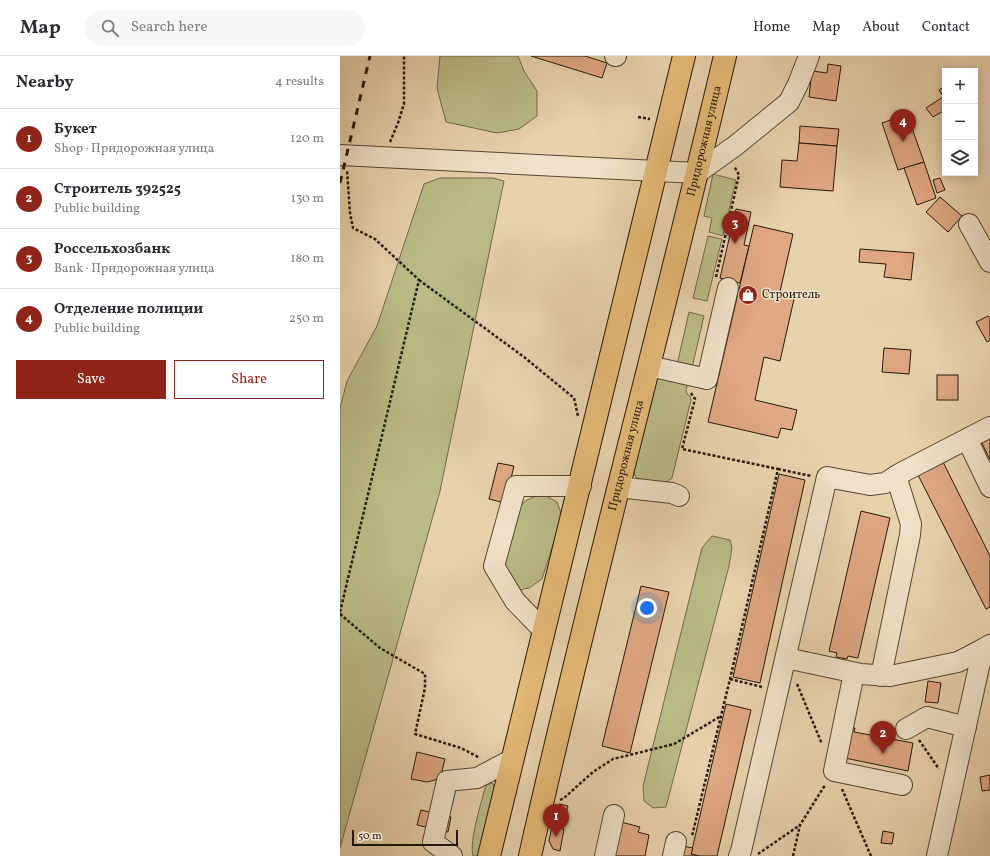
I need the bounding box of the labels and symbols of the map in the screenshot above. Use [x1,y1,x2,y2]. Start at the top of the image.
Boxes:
street label: Придорожная улица [683,84,726,198]
pin: 4 [890,109,916,142]
pin: 3 [722,211,748,244]
shop icon: Строитель [737,284,759,306]
place label: Строитель [762,287,820,303]
street label: Придорожная улица [605,398,648,513]
your location [637,598,657,618]
pin: 2 [870,721,896,754]
pin: 1 [543,804,569,837]
scale bar [352,828,458,847]

